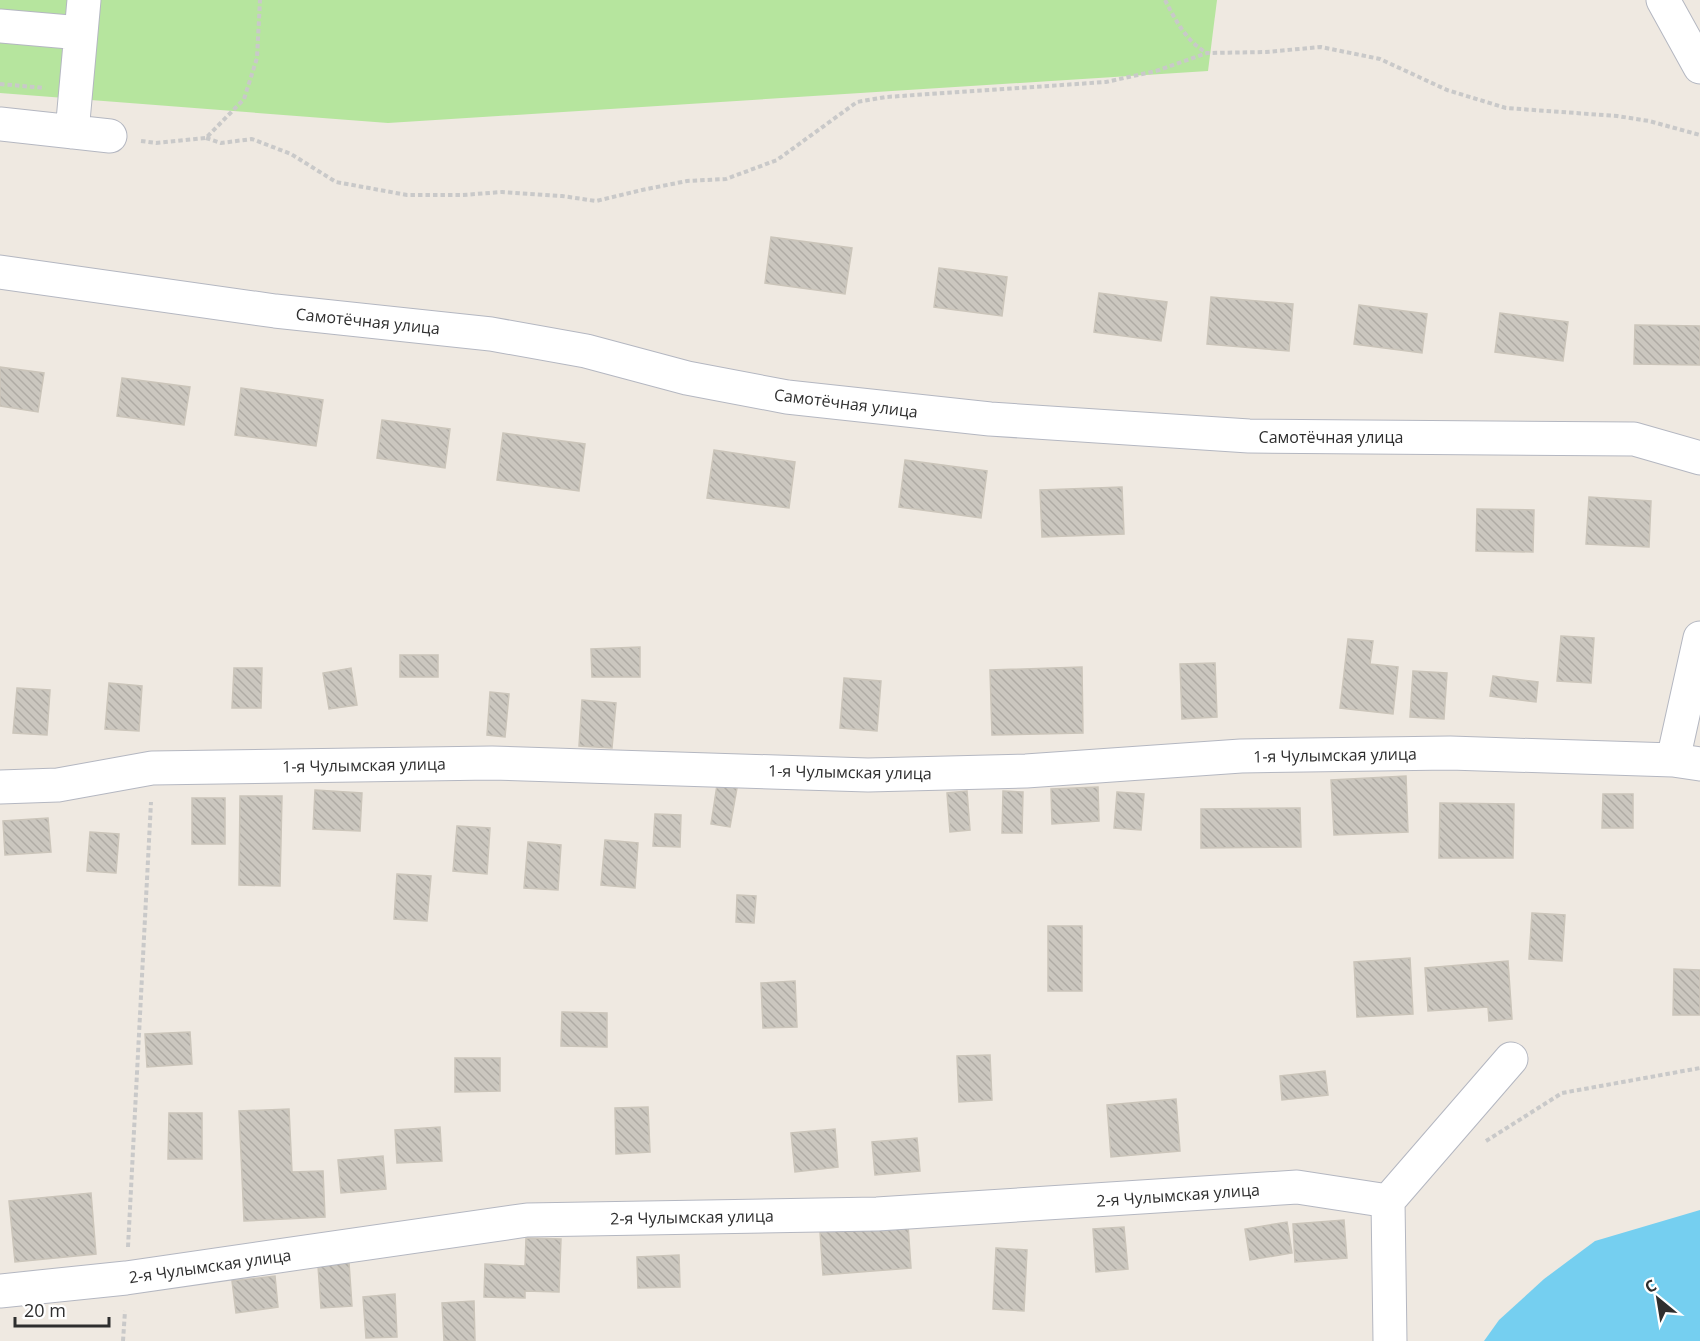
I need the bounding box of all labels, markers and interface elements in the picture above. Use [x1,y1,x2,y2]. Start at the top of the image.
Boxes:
street label: Самотёчная улица [295,302,441,340]
street label: Самотёчная улица [773,383,919,423]
street label: Самотёчная улица [1259,426,1403,448]
street label: 1-я Чулымская улица [1253,743,1417,767]
street label: 1-я Чулымская улица [282,753,446,777]
street label: 1-я Чулымская улица [768,760,932,784]
street label: 2-я Чулымская улица [1096,1178,1260,1212]
street label: 2-я Чулымская улица [610,1205,774,1229]
street label: 2-я Чулымская улица [127,1244,293,1288]
north arrow [1628,1269,1688,1329]
text: С [1641,1274,1660,1298]
scale bar [15,1290,110,1328]
text: 20 m [24,1298,66,1322]

